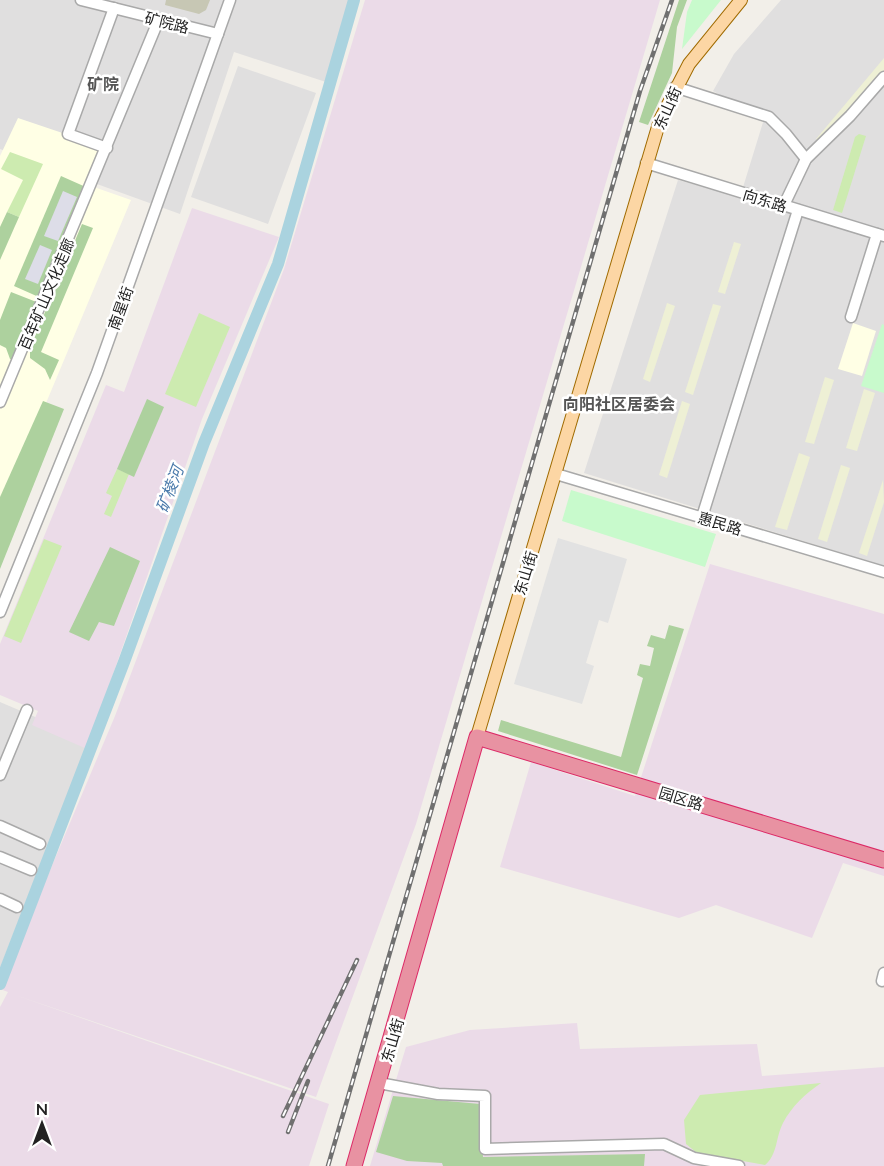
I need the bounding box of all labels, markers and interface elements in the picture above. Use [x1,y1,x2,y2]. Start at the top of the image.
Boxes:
street label: 矿院路 [143,8,191,36]
district label: 矿院 [87,74,119,93]
street label: 东山街 [650,84,684,132]
street label: 向东路 [741,185,789,215]
street label: 百年矿山文化走廊 [14,235,78,353]
street label: 南星街 [104,284,136,332]
district label: 向阳社区居委会 [563,394,675,413]
water label: 矿棱河 [152,460,188,515]
street label: 惠民路 [696,508,744,538]
street label: 东山街 [510,549,540,597]
street label: 园区路 [657,783,705,813]
street label: 东山街 [377,1016,407,1064]
north arrow [12,1094,72,1154]
text: N [36,1099,48,1118]

